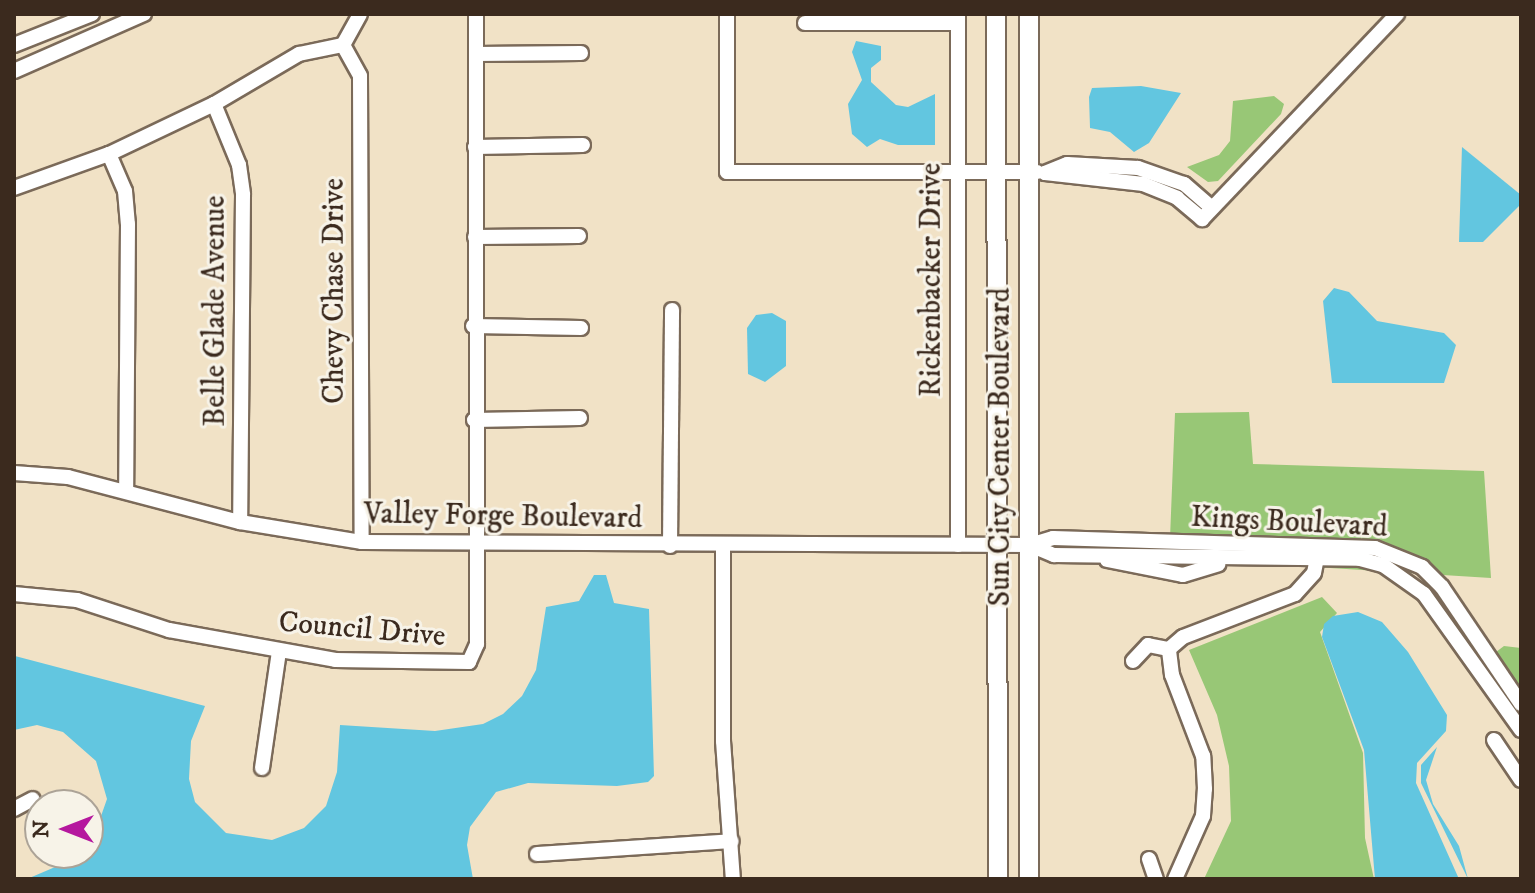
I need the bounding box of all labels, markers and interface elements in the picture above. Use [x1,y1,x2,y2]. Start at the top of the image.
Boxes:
street label: Rickenbacker Drive [914,163,950,397]
street label: Chevy Chase Drive [317,178,353,404]
street label: Belle Glade Avenue [198,195,234,427]
street label: Sun City Center Boulevard [983,288,1019,606]
street label: Valley Forge Boulevard [363,497,643,537]
street label: Kings Boulevard [1190,500,1388,546]
street label: Council Drive [277,605,447,655]
north arrow [24,789,104,869]
text: N [28,820,55,838]

